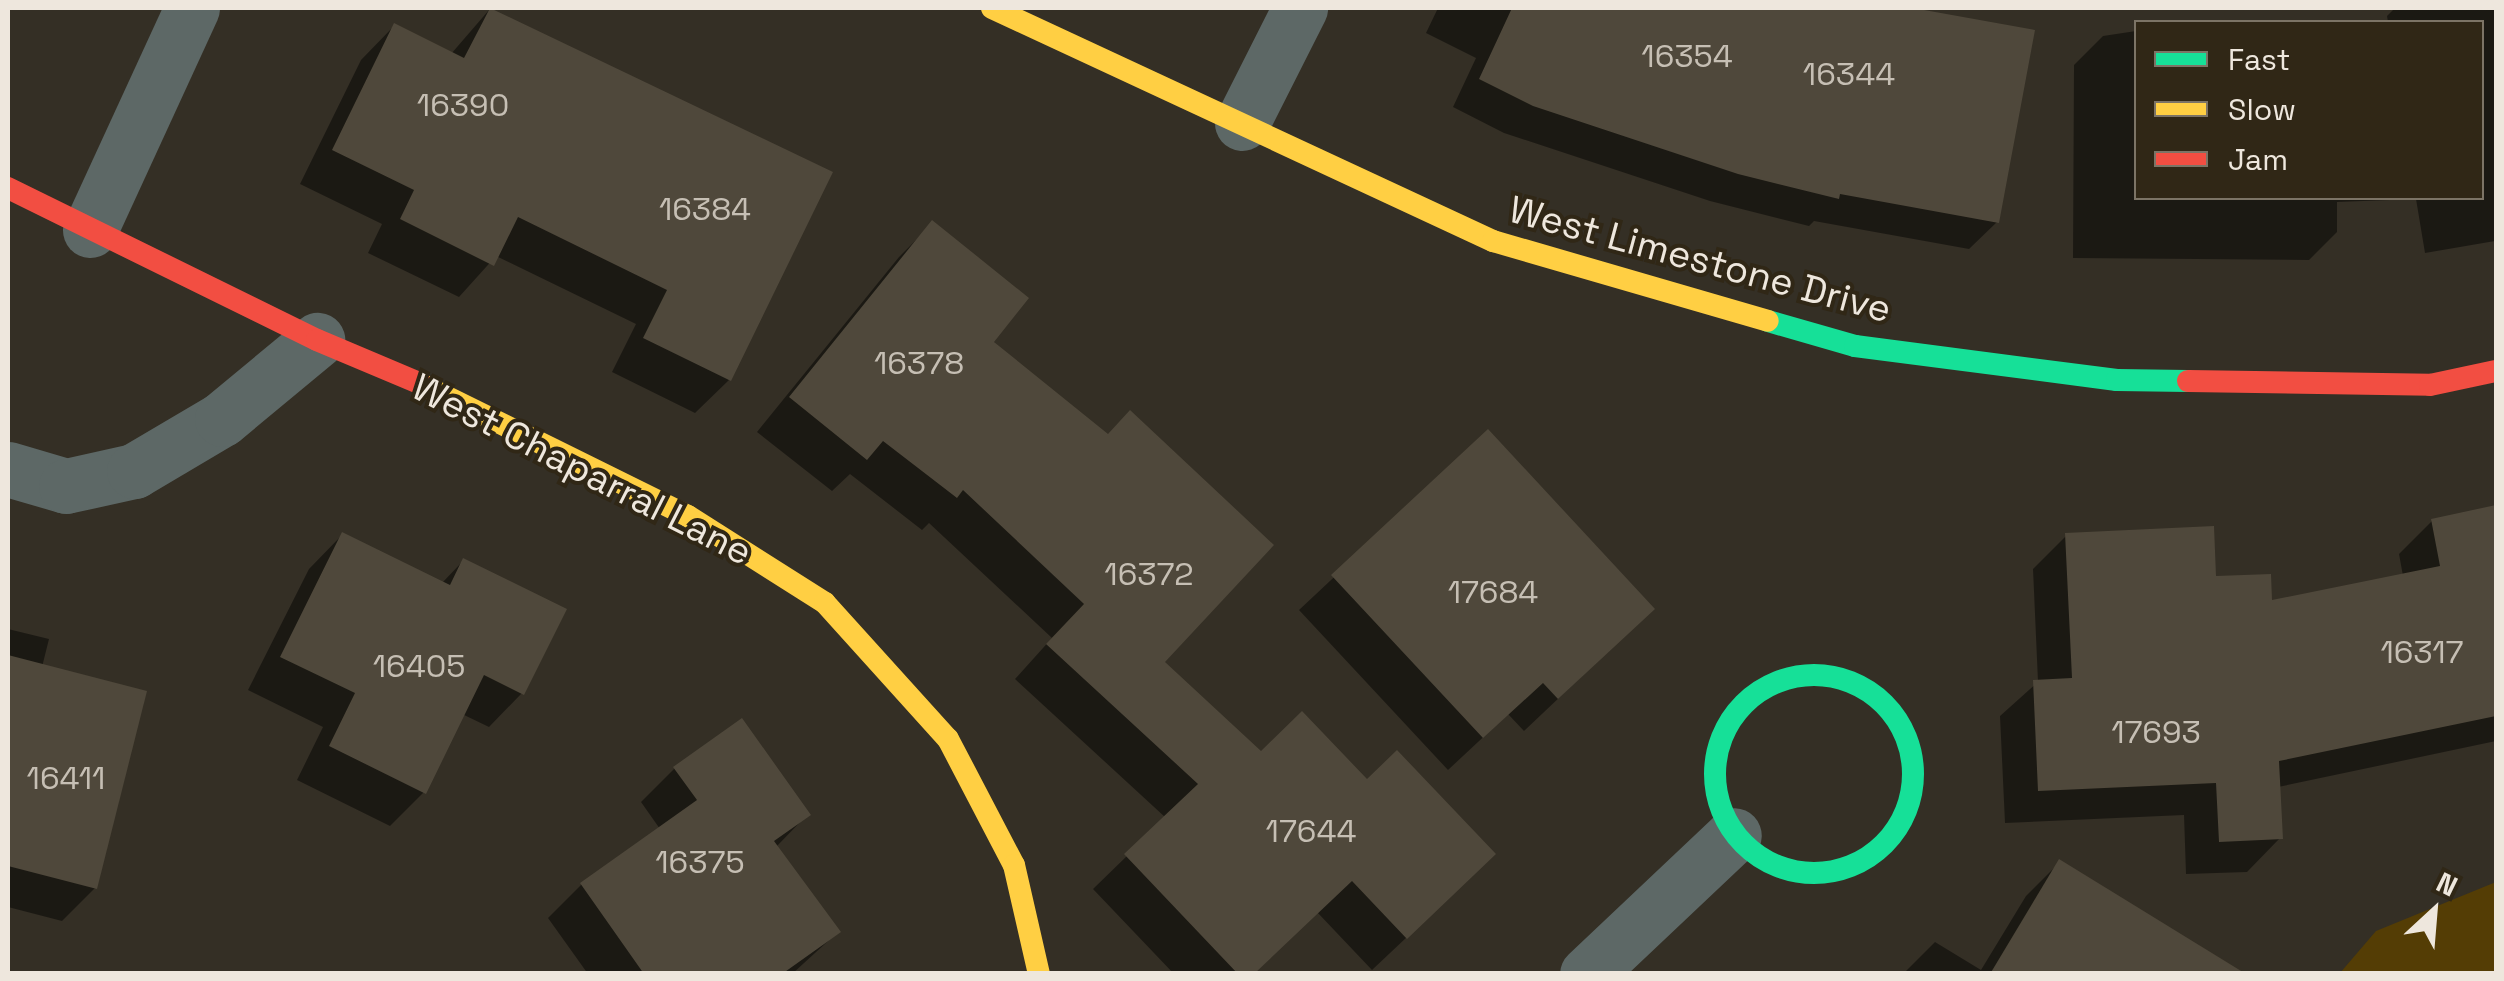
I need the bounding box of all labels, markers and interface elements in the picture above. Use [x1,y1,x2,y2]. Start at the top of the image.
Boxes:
legend [2134,20,2484,200]
house number: 16354 [1641,37,1733,75]
text: Fast [2228,40,2290,79]
house number: 16344 [1803,55,1895,93]
house number: 16390 [417,86,509,124]
text: Slow [2228,90,2296,129]
text: Jam [2228,140,2288,179]
street label: West Limestone Drive [1504,187,1896,333]
house number: 16384 [659,190,751,228]
house number: 16378 [874,344,964,382]
street label: West Chaparral Lane [404,365,760,575]
house number: 16372 [1104,555,1194,593]
house number: 17684 [1448,573,1538,611]
house number: 16317 [2380,633,2464,671]
house number: 16405 [373,647,465,685]
house number: 17693 [2111,713,2201,751]
house number: 16411 [27,759,105,797]
house number: 17644 [1266,812,1356,850]
house number: 16375 [655,843,745,881]
north arrow [2384,861,2484,961]
text: N [2431,864,2463,904]

